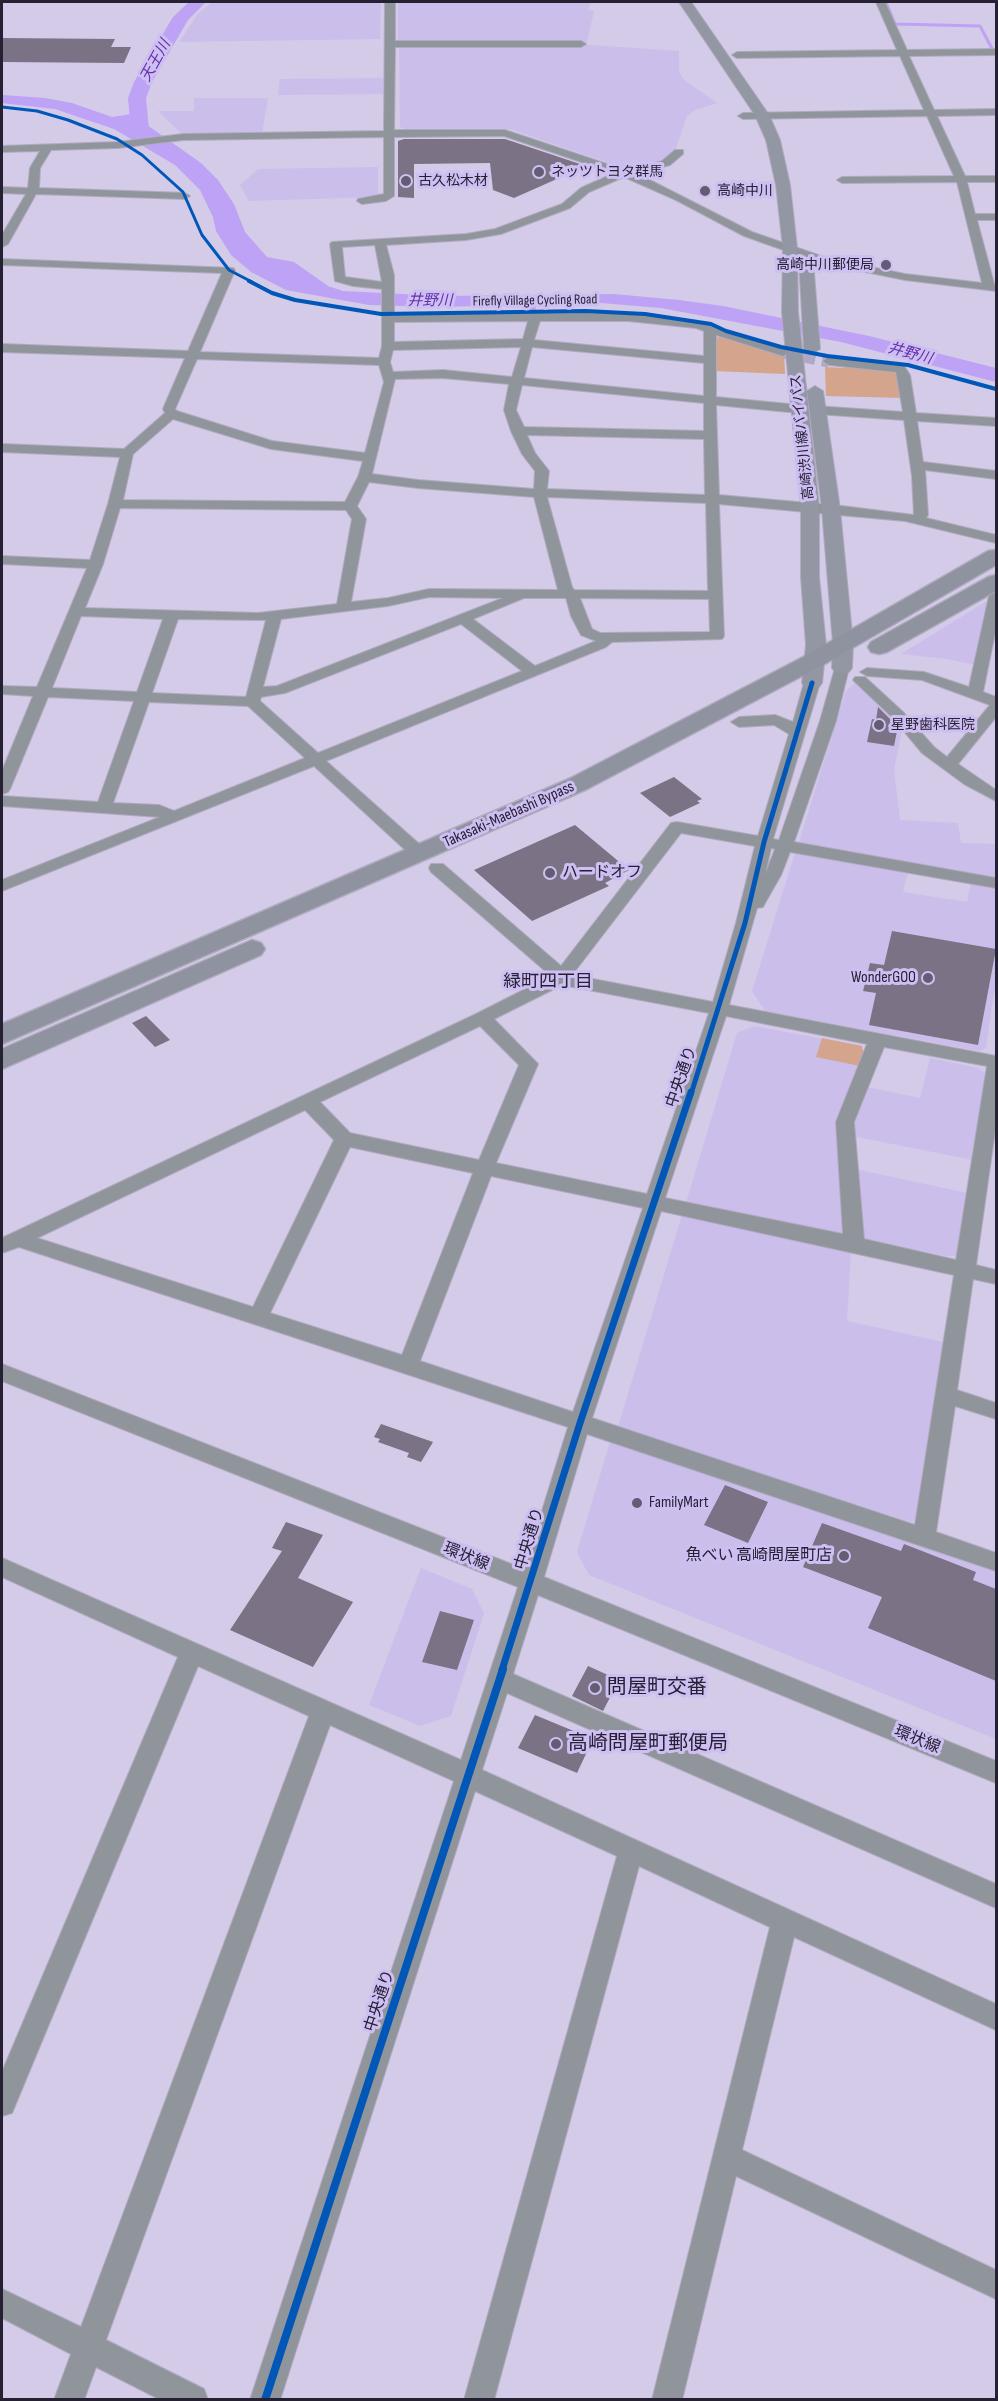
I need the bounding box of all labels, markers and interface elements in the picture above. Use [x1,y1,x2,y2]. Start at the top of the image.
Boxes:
water label: 天王川 [137,37,175,85]
place label: ネッツトヨタ群馬 [551,164,663,180]
marker: ネッツトヨタ群馬 [532,165,546,179]
place label: 古久松木材 [418,173,488,189]
marker: 古久松木材 [399,174,413,188]
place label: 高崎中川 [717,183,773,199]
marker: 高崎中川 [698,184,712,198]
place label: 高崎中川郵便局 [776,257,874,273]
marker: 高崎中川郵便局 [879,258,893,272]
water label: 井野川 [408,292,452,310]
street label: Firefly Village Cycling Road [473,292,597,310]
water label: 井野川 [886,339,934,369]
street label: 高崎渋川線バイパス [788,373,818,501]
place label: 星野歯科医院 [891,717,975,733]
marker: 星野歯科医院 [872,718,886,732]
street label: Takasaki-Maebashi Bypass [441,778,577,852]
place label: ハードオフ [562,863,642,883]
marker: ハードオフ [543,866,557,880]
place label: WonderGOO [851,968,916,988]
district label: 緑町四丁目 [503,971,593,993]
marker: WonderGOO [921,971,935,985]
street label: 中央通り [663,1044,701,1110]
place label: FamilyMart [649,1493,709,1513]
marker: FamilyMart [630,1496,644,1510]
street label: 中央通り [511,1506,549,1572]
street label: 環状線 [440,1539,492,1575]
place label: 魚べい 高崎問屋町店 [685,1546,832,1566]
marker: 魚べい 高崎問屋町店 [837,1549,851,1563]
place label: 問屋町交番 [607,1676,707,1700]
marker: 問屋町交番 [588,1681,602,1695]
street label: 環状線 [891,1722,943,1758]
place label: 高崎問屋町郵便局 [568,1732,728,1756]
marker: 高崎問屋町郵便局 [549,1737,563,1751]
street label: 中央通り [361,1968,399,2034]

